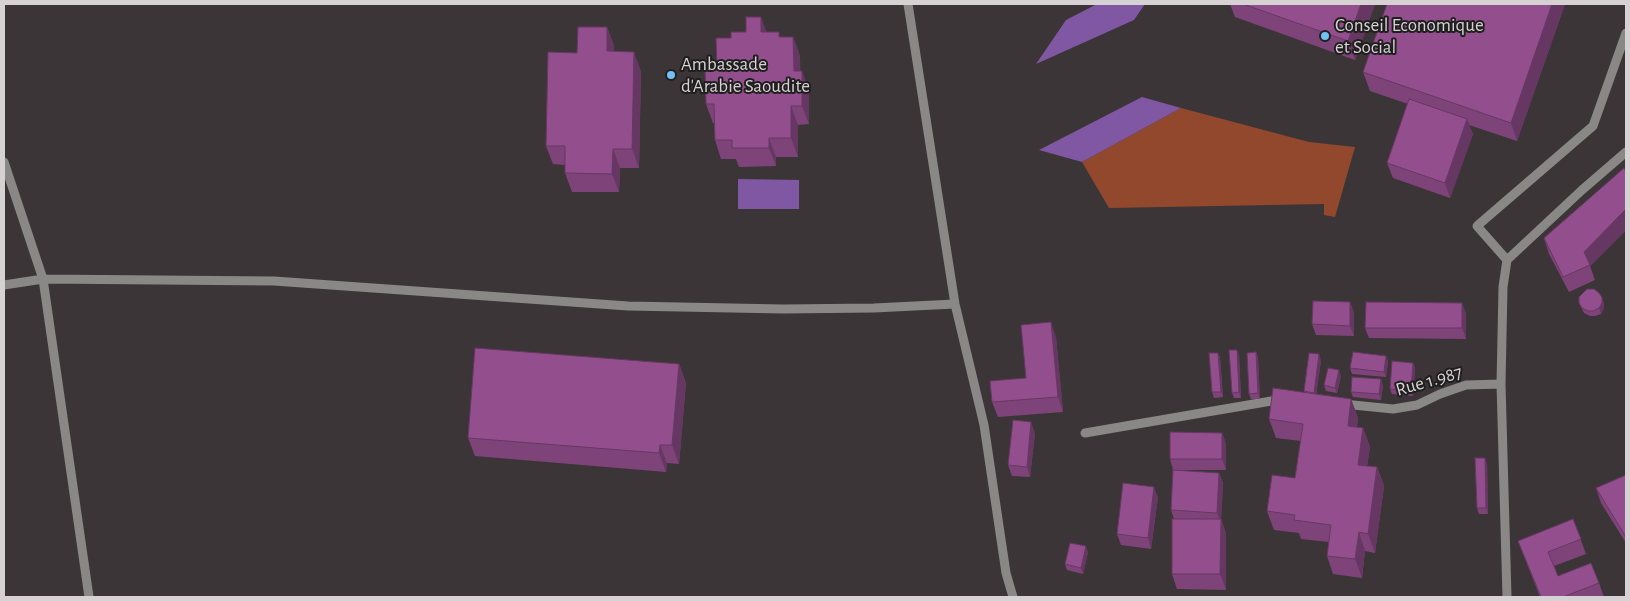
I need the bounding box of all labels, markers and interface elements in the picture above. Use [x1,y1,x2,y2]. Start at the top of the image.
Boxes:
place label: Conseil Economique et Social [1335,14,1484,58]
marker: Conseil Economique et Social [1319,30,1331,42]
place label: Ambassade d'Arabie Saoudite [681,53,810,97]
marker: Ambassade d'Arabie Saoudite [665,69,677,81]
street label: Rue 1.987 [1393,361,1465,401]

